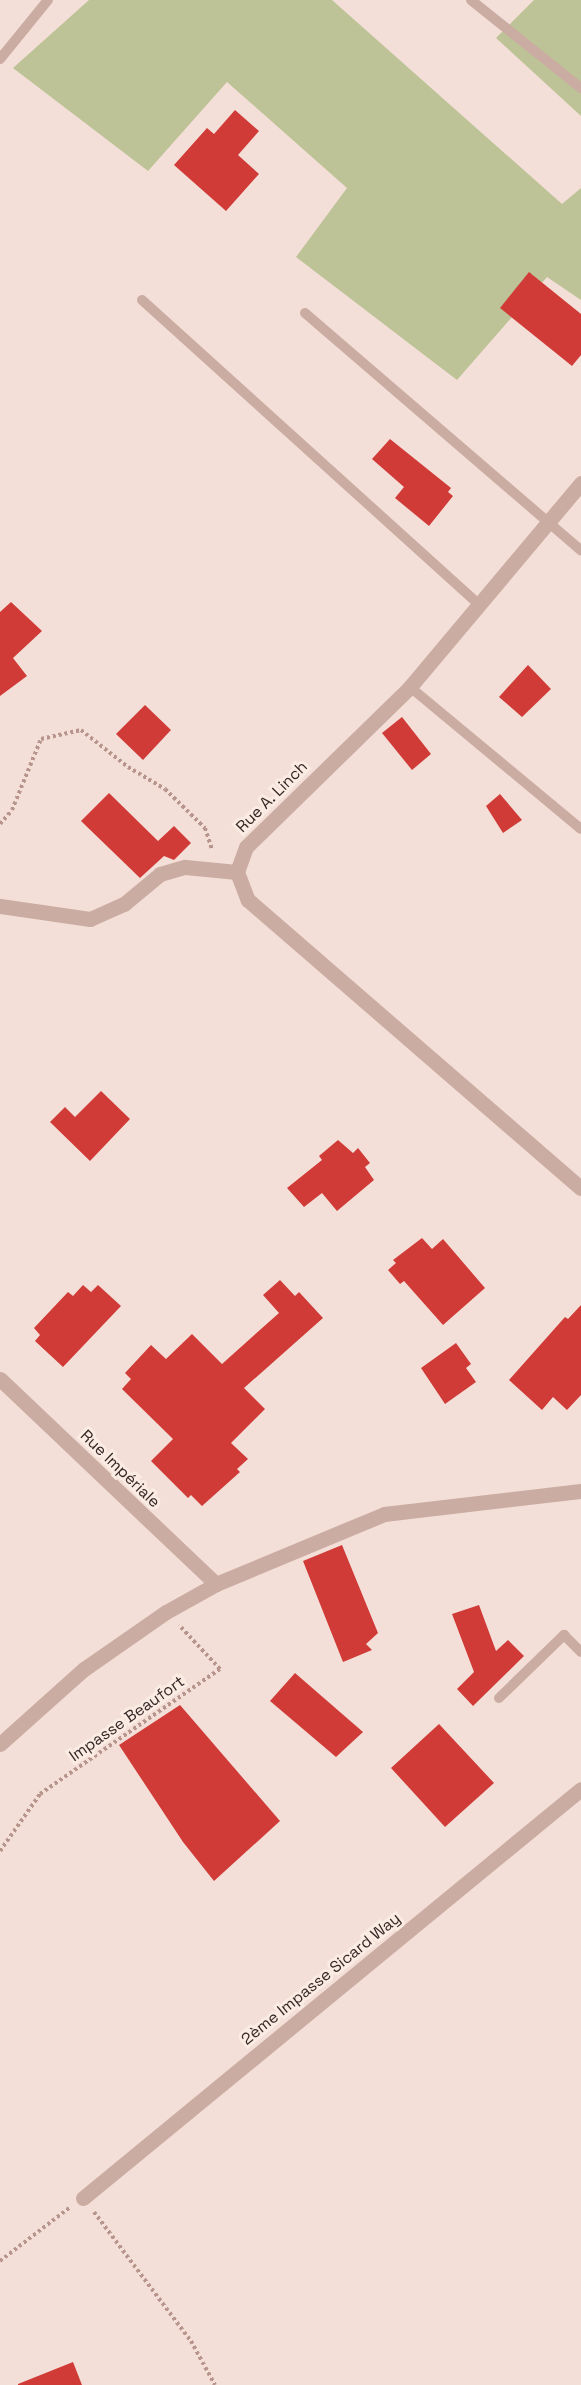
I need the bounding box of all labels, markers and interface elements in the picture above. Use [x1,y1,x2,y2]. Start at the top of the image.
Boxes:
street label: Rue A. Linch [232,757,312,837]
street label: Rue Impériale [76,1426,164,1512]
street label: Impasse Beaufort [66,1672,188,1766]
street label: 2ème Impasse Sicard Way [238,1909,404,2049]

